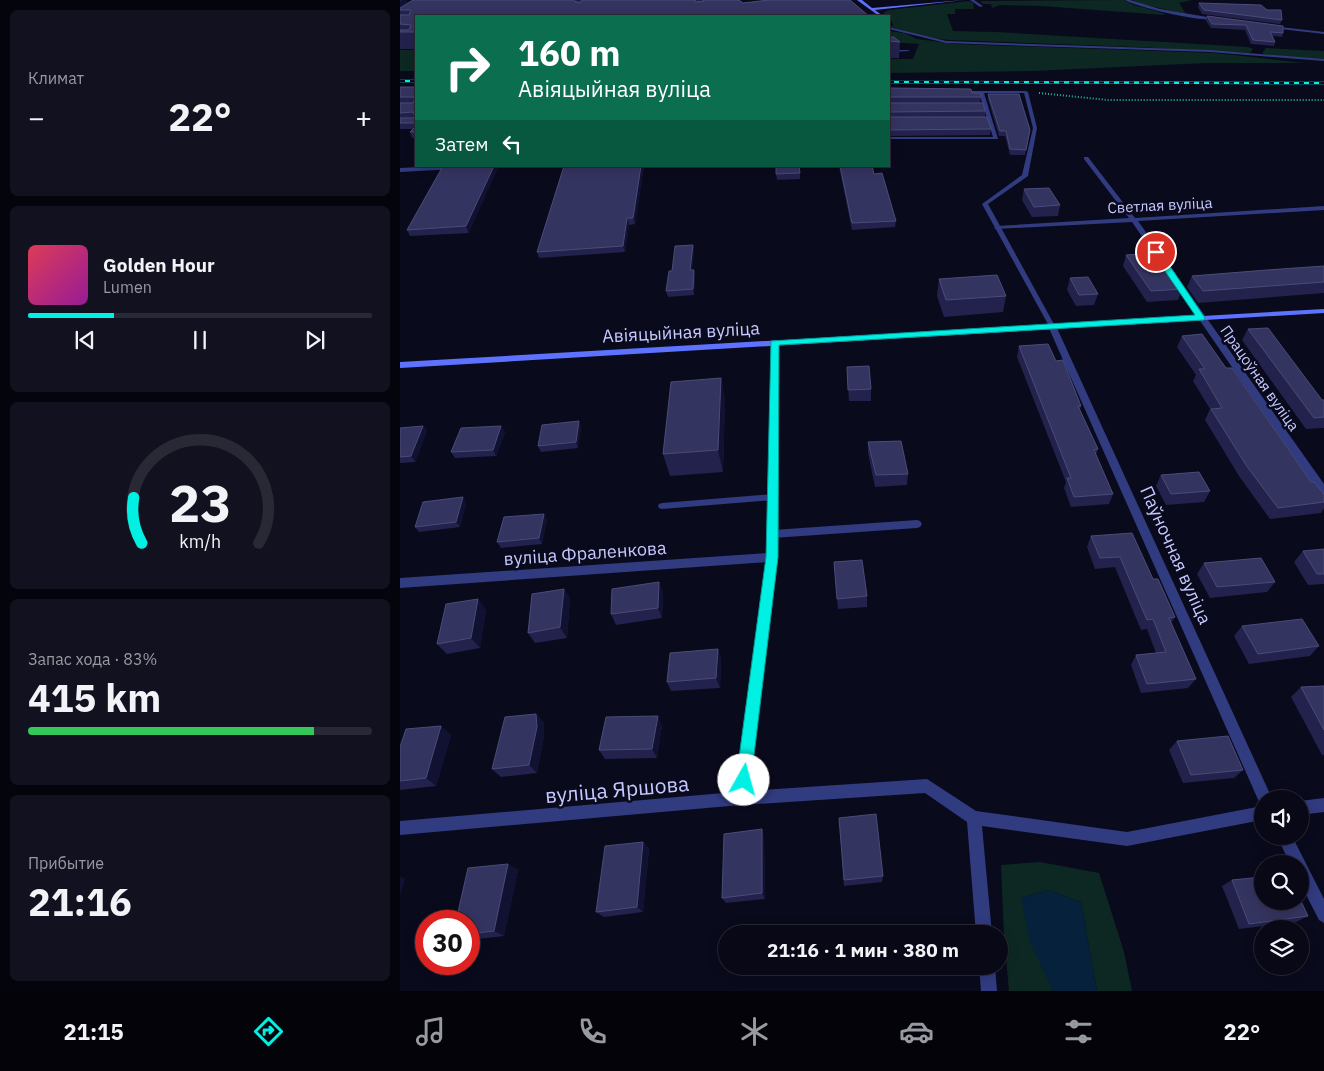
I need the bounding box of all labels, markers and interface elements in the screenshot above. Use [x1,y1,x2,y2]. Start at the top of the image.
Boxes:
text: 160 m [518,30,621,76]
icon: right [435,35,500,100]
text: Климат [28,68,84,88]
text: Авіяцыйная вуліца [518,74,711,103]
text: 22° [168,92,232,141]
text: − [28,99,45,136]
text: + [355,99,372,136]
icon: left [498,130,526,158]
text: Затем [435,132,488,156]
street label: Светлая вуліца [1107,193,1213,217]
pin [1135,231,1177,273]
icon: arrive [1142,238,1170,266]
text: Golden Hour [103,253,215,277]
text: Lumen [103,277,152,297]
street label: Авіяцыйная вуліца [602,316,761,348]
street label: Працоўная вуліца [1216,321,1304,435]
icon: previous [71,326,99,354]
icon: pause [186,326,214,354]
icon: next [301,326,329,354]
text: 23 [169,469,231,536]
street label: Паўночная вуліца [1135,482,1217,628]
text: km/h [179,530,221,553]
street label: вуліца Фраленкова [503,536,668,570]
text: Запас хода · 83% [28,649,157,669]
text: 415 km [28,673,161,722]
position arrow [717,753,769,805]
street label: вуліца Яршова [544,769,690,809]
map controls [1254,790,1309,975]
button: sound [1254,790,1309,845]
text: Прибытие [28,853,104,873]
button: search [1254,855,1309,910]
text: 21:16 [28,877,132,926]
speed limit sign: 30 [415,910,480,975]
button: layers [1254,920,1309,975]
text: 21:16 · 1 мин · 380 m [767,938,959,962]
icon: directions [251,1014,286,1049]
icon: music [413,1014,448,1049]
icon: phone [575,1014,610,1049]
icon: climate [737,1014,772,1049]
icon: car [899,1014,934,1049]
icon: filters [1061,1014,1096,1049]
text: 21:15 [64,1017,124,1046]
text: 22° [1224,1017,1260,1046]

